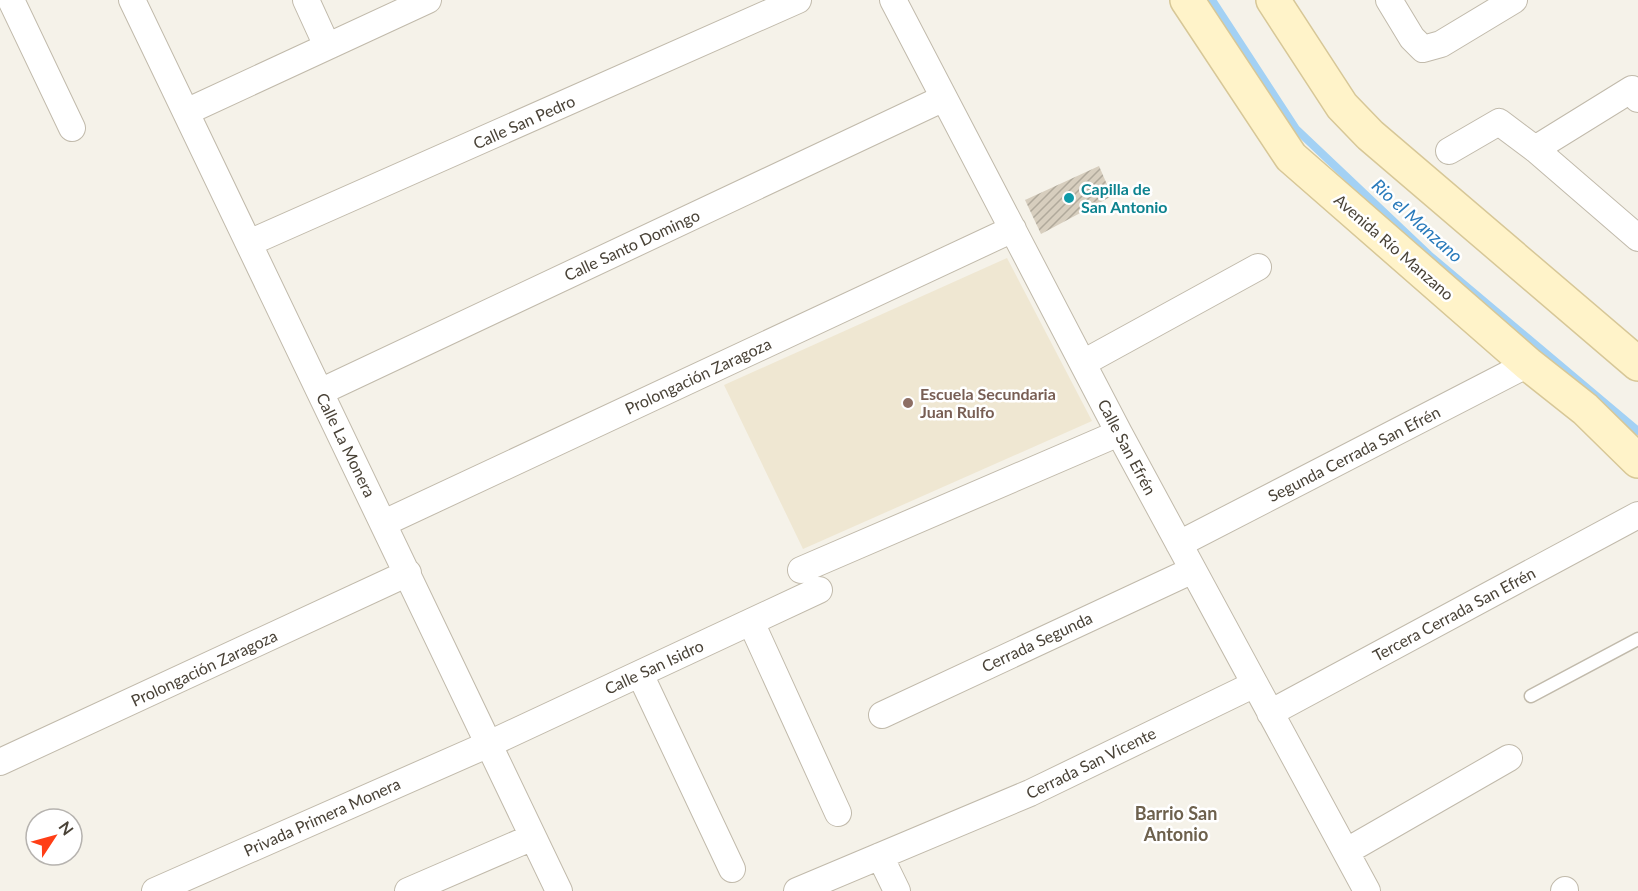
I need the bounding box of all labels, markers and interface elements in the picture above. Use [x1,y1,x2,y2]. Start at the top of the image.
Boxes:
street label: Calle San Pedro [470,91,578,152]
water label: Rio el Manzano [1368,174,1468,267]
place label: Capilla de San Antonio [1081,179,1168,216]
street label: Avenida Río Manzano [1331,190,1458,304]
marker: Capilla de San Antonio [1062,191,1076,205]
street label: Calle Santo Domingo [561,205,703,284]
street label: Prolongación Zaragoza [622,333,774,418]
place label: Escuela Secundaria Juan Rulfo [920,384,1056,421]
street label: Calle La Monera [313,390,380,500]
marker: Escuela Secundaria Juan Rulfo [901,396,915,410]
street label: Calle San Efrén [1094,396,1161,498]
street label: Segunda Cerrada San Efrén [1265,402,1443,505]
street label: Tercera Cerrada San Efrén [1369,563,1538,665]
street label: Cerrada Segunda [979,608,1095,675]
street label: Prolongación Zaragoza [128,625,280,710]
street label: Calle San Isidro [601,635,706,698]
street label: Cerrada San Vicente [1023,723,1159,802]
street label: Privada Primera Monera [241,773,403,860]
district label: Barrio San Antonio [1135,802,1217,845]
north arrow [24,807,84,867]
text: N [55,817,78,838]

